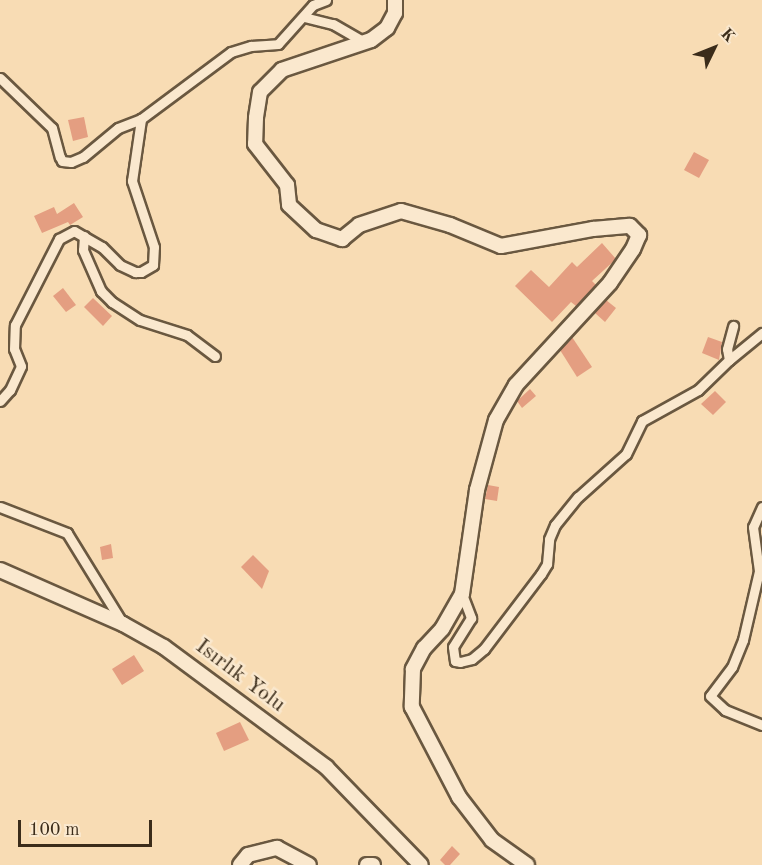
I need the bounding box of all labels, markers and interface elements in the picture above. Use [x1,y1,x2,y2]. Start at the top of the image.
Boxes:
north arrow [684,18,744,78]
text: K [717,26,737,46]
street label: Isırlık Yolu [190,634,290,718]
scale bar [21,808,154,846]
text: 100 m [29,821,80,839]

